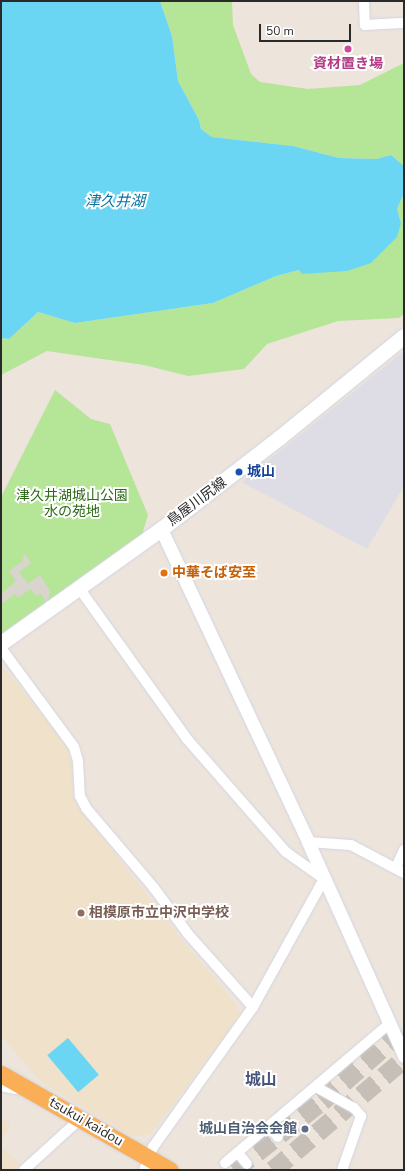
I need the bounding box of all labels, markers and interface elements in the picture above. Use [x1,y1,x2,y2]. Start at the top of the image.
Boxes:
scale bar [261,16,353,42]
text: 50 m [266,23,294,39]
marker: 資材置き場 [343,44,353,54]
place label: 資材置き場 [313,56,383,72]
water label: 津久井湖 [85,193,145,211]
place label: 城山 [247,464,275,480]
marker: 城山 [234,467,244,477]
street label: 鳥屋川尻線 [164,474,230,530]
park label: 津久井湖城山公園 水の苑地 [16,488,128,520]
place label: 中華そば安至 [172,565,256,581]
marker: 中華そば安至 [159,568,169,578]
place label: 相模原市立中沢中学校 [89,905,229,921]
marker: 相模原市立中沢中学校 [76,908,86,918]
district label: 城山 [245,1070,277,1090]
street label: tsukui kaidou [46,1094,126,1150]
place label: 城山自治会会館 [199,1121,297,1137]
marker: 城山自治会会館 [300,1124,310,1134]

